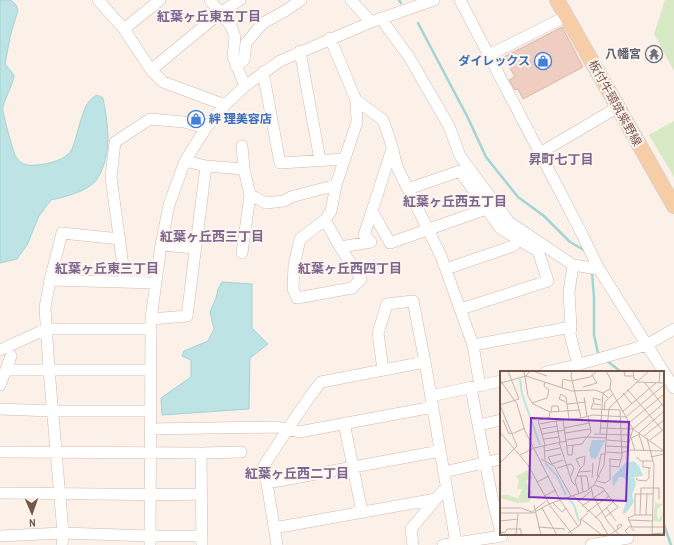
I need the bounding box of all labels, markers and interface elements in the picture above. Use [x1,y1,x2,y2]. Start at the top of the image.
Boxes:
district label: 紅葉ヶ丘東五丁目 [157,8,261,25]
temple icon: 八幡宮 [644,44,664,64]
place label: 八幡宮 [605,46,641,62]
shop icon: ダイレックス [533,51,553,71]
place label: ダイレックス [458,53,530,69]
street label: 板付牛頸筑紫野線 [585,57,645,149]
shop icon: 絆 理美容店 [186,109,206,129]
place label: 絆 理美容店 [209,111,272,127]
district label: 昇町七丁目 [528,151,594,168]
district label: 紅葉ヶ丘西五丁目 [403,193,507,210]
district label: 紅葉ヶ丘西三丁目 [160,228,264,245]
district label: 紅葉ヶ丘東三丁目 [55,260,159,277]
district label: 紅葉ヶ丘西四丁目 [298,260,402,277]
inset map [500,371,664,535]
district label: 紅葉ヶ丘西二丁目 [245,465,349,482]
north arrow [12,493,52,533]
text: N [29,516,36,530]

